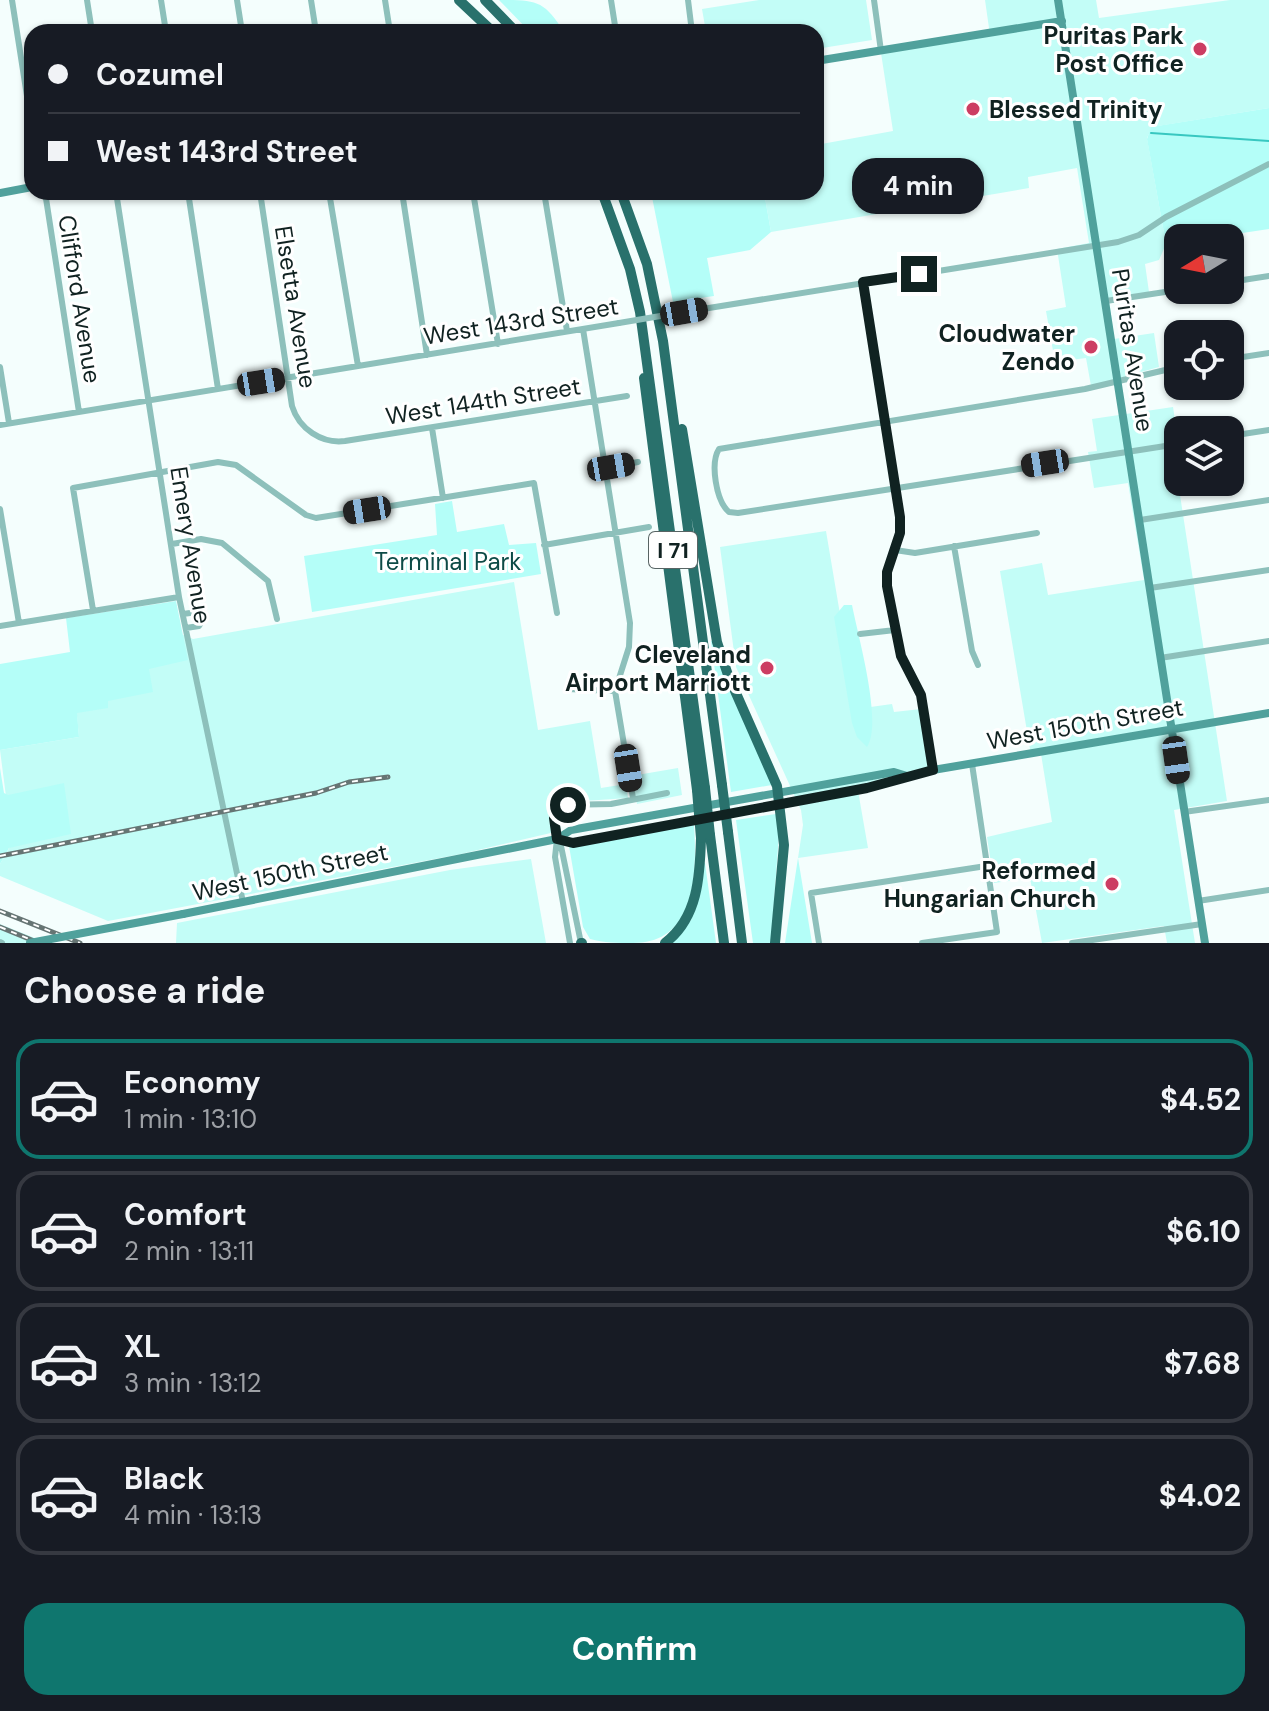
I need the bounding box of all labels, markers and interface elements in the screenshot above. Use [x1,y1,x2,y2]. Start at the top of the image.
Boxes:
place label: Puritas Park Post Office [1044,20,1184,79]
marker: Puritas Park Post Office [1191,40,1209,58]
text: Cozumel [96,55,224,94]
place label: Blessed Trinity [989,94,1163,125]
marker: Blessed Trinity [964,100,982,118]
text: West 143rd Street [96,132,358,171]
callout: 4 min [853,158,985,214]
text: 4 min [883,169,953,203]
street label: Clifford Avenue [51,213,109,385]
street label: Elsetta Avenue [268,224,324,390]
north arrow [1164,224,1244,304]
map controls [1164,224,1244,496]
route end [901,256,937,292]
street label: Puritas Avenue [1105,266,1161,434]
street label: West 143rd Street [421,290,621,352]
car [658,296,710,328]
place label: Cloudwater Zendo [938,318,1075,377]
button: locate [1164,320,1244,400]
marker: Cloudwater Zendo [1082,338,1100,356]
car [235,366,287,398]
street label: West 144th Street [383,370,583,432]
button: layers [1164,416,1244,496]
car [1019,447,1071,479]
car [585,451,637,483]
street label: Emery Avenue [163,464,219,626]
car [341,494,393,526]
road number: I 71 [649,532,697,568]
park label: Terminal Park [375,546,521,577]
place label: Cleveland Airport Marriott [565,639,751,698]
marker: Cleveland Airport Marriott [758,659,776,677]
street label: West 150th Street [984,691,1186,757]
car [1161,735,1191,785]
car [612,742,644,794]
route start [550,787,586,823]
street label: West 150th Street [189,836,391,908]
place label: Reformed Hungarian Church [884,855,1096,914]
marker: Reformed Hungarian Church [1103,875,1121,893]
text: Choose a ride [24,967,265,1014]
icon: car [28,1063,100,1135]
text: Economy [124,1063,261,1102]
text: $4.52 [1160,1080,1241,1119]
text: 1 min · 13:10 [124,1102,257,1136]
icon: car [28,1195,100,1267]
text: Comfort [124,1195,247,1234]
text: $6.10 [1166,1212,1241,1251]
text: 2 min · 13:11 [124,1234,254,1268]
icon: car [28,1327,100,1399]
text: XL [124,1327,161,1366]
text: $7.68 [1164,1344,1241,1383]
text: 3 min · 13:12 [124,1366,261,1400]
icon: car [28,1459,100,1531]
text: Black [124,1459,204,1498]
text: $4.02 [1159,1476,1241,1515]
text: 4 min · 13:13 [124,1498,262,1532]
button: Confirm [24,1603,1245,1695]

